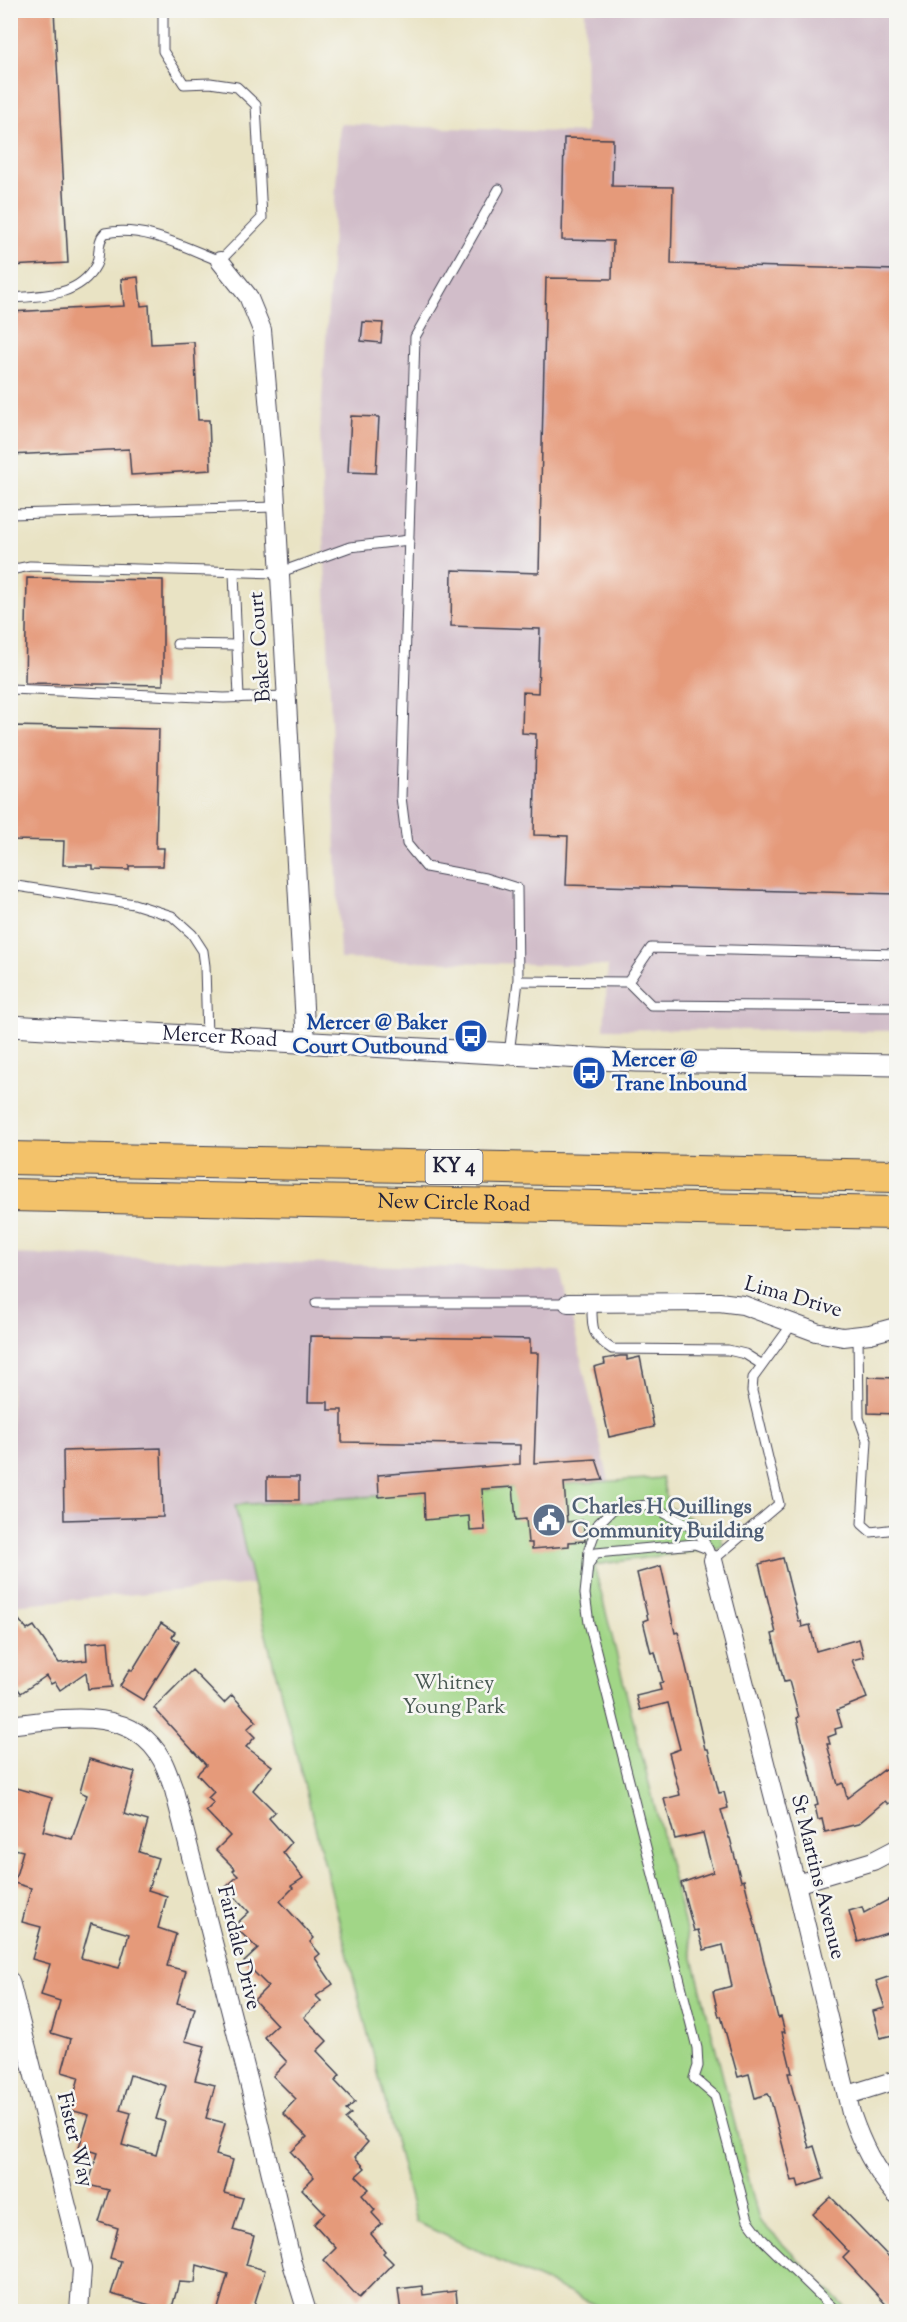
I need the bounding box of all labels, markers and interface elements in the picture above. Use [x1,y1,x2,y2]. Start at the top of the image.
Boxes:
street label: Baker Court [242,591,280,703]
place label: Mercer @ Baker Court Outbound [292,1009,448,1063]
bus stop icon: Mercer @ Baker Court Outbound [453,1018,489,1054]
street label: Mercer Road [161,1020,278,1056]
place label: Mercer @ Trane Inbound [612,1046,747,1100]
bus stop icon: Mercer @ Trane Inbound [571,1055,607,1091]
road number: KY 4 [426,1150,482,1184]
street label: New Circle Road [377,1187,531,1221]
street label: Lima Drive [740,1270,846,1326]
place label: Charles H Quillings Community Building [572,1493,765,1547]
public building icon: Charles H Quillings Community Building [531,1502,567,1538]
park label: Whitney Young Park [402,1669,506,1723]
street label: St Martins Avenue [782,1791,852,1963]
street label: Fairdale Drive [208,1883,268,2013]
street label: Fister Way [48,2089,100,2191]

